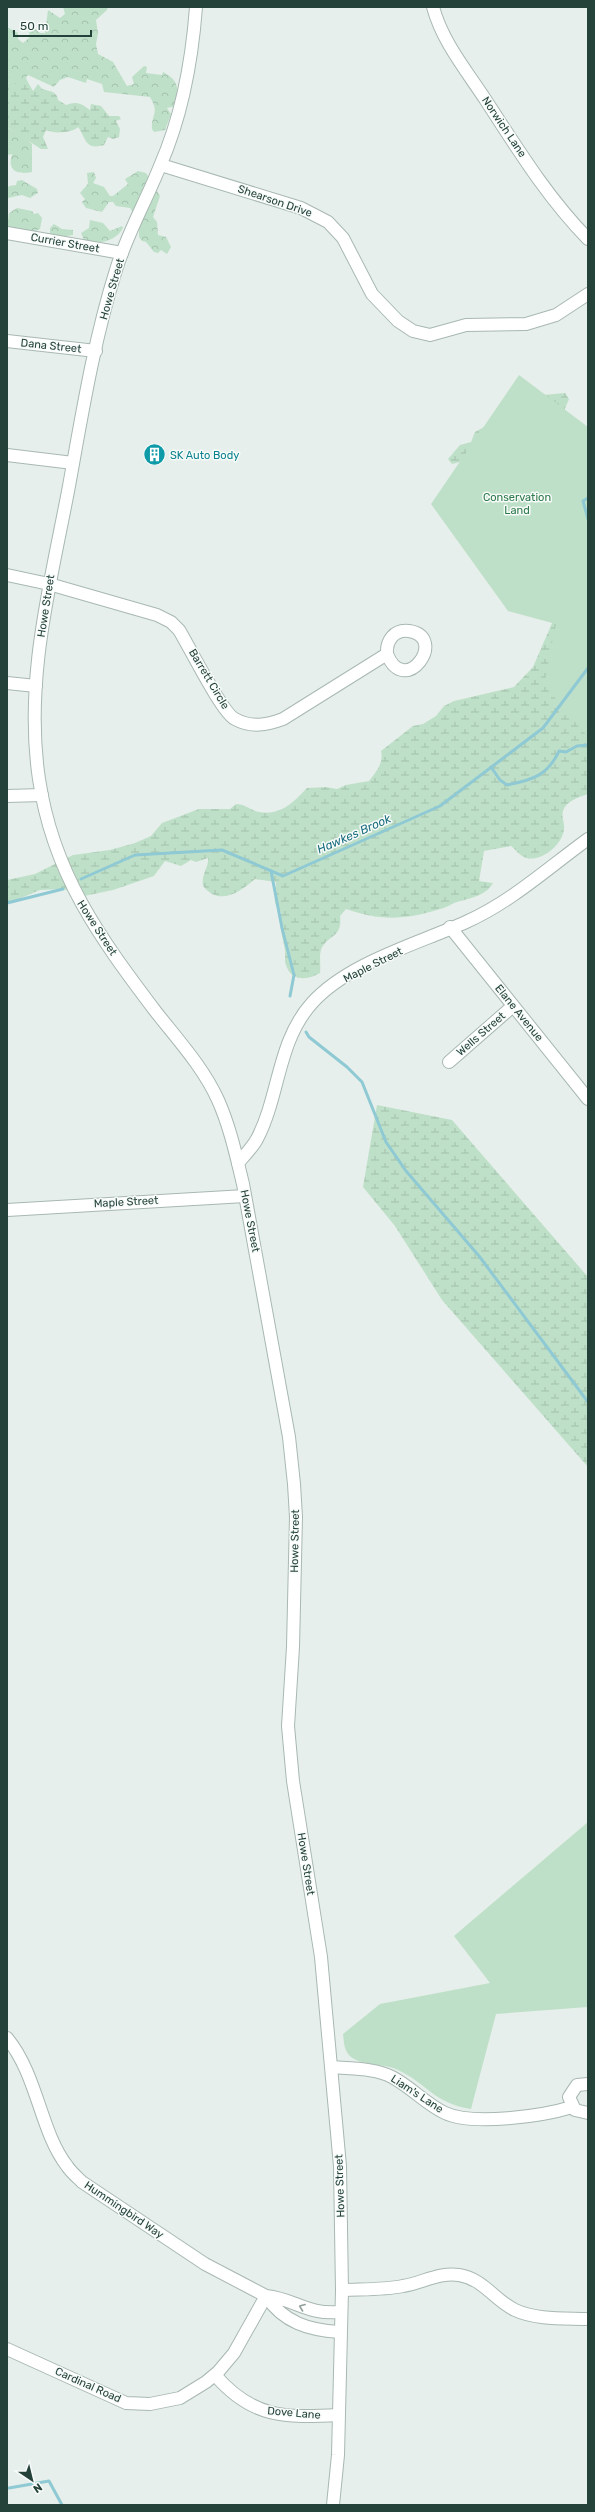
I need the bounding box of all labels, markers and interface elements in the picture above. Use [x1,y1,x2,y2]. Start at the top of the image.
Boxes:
scale bar [14,12,91,38]
text: 50 m [20,19,48,33]
street label: Norwich Lane [479,94,529,160]
street label: Shearson Drive [236,182,314,220]
street label: Currier Street [30,231,101,256]
street label: Howe Street [97,256,127,321]
street label: Dana Street [20,336,83,356]
building icon: SK Auto Body [142,442,168,468]
place label: SK Auto Body [170,449,239,462]
park label: Conservation Land [483,491,551,517]
street label: Howe Street [35,573,57,638]
street label: Barrett Circle [186,646,232,712]
water label: Hawkes Brook [315,811,394,857]
street label: Howe Street [74,898,120,959]
street label: Maple Street [341,944,405,985]
street label: Elane Avenue [492,982,546,1044]
street label: Wells Street [454,1009,509,1059]
street label: Howe Street [238,1189,263,1254]
street label: Maple Street [93,1194,159,1210]
street label: Howe Street [288,1509,302,1573]
street label: Howe Street [295,1832,317,1897]
street label: Liam's Lane [388,2072,446,2116]
street label: Howe Street [332,2153,348,2218]
street label: Hummingbird Way [82,2179,166,2241]
one-way arrow [298,2304,305,2312]
street label: Cardinal Road [53,2365,123,2405]
street label: Dove Lane [267,2404,321,2422]
north arrow [12,2460,52,2500]
text: N [30,2480,44,2495]

